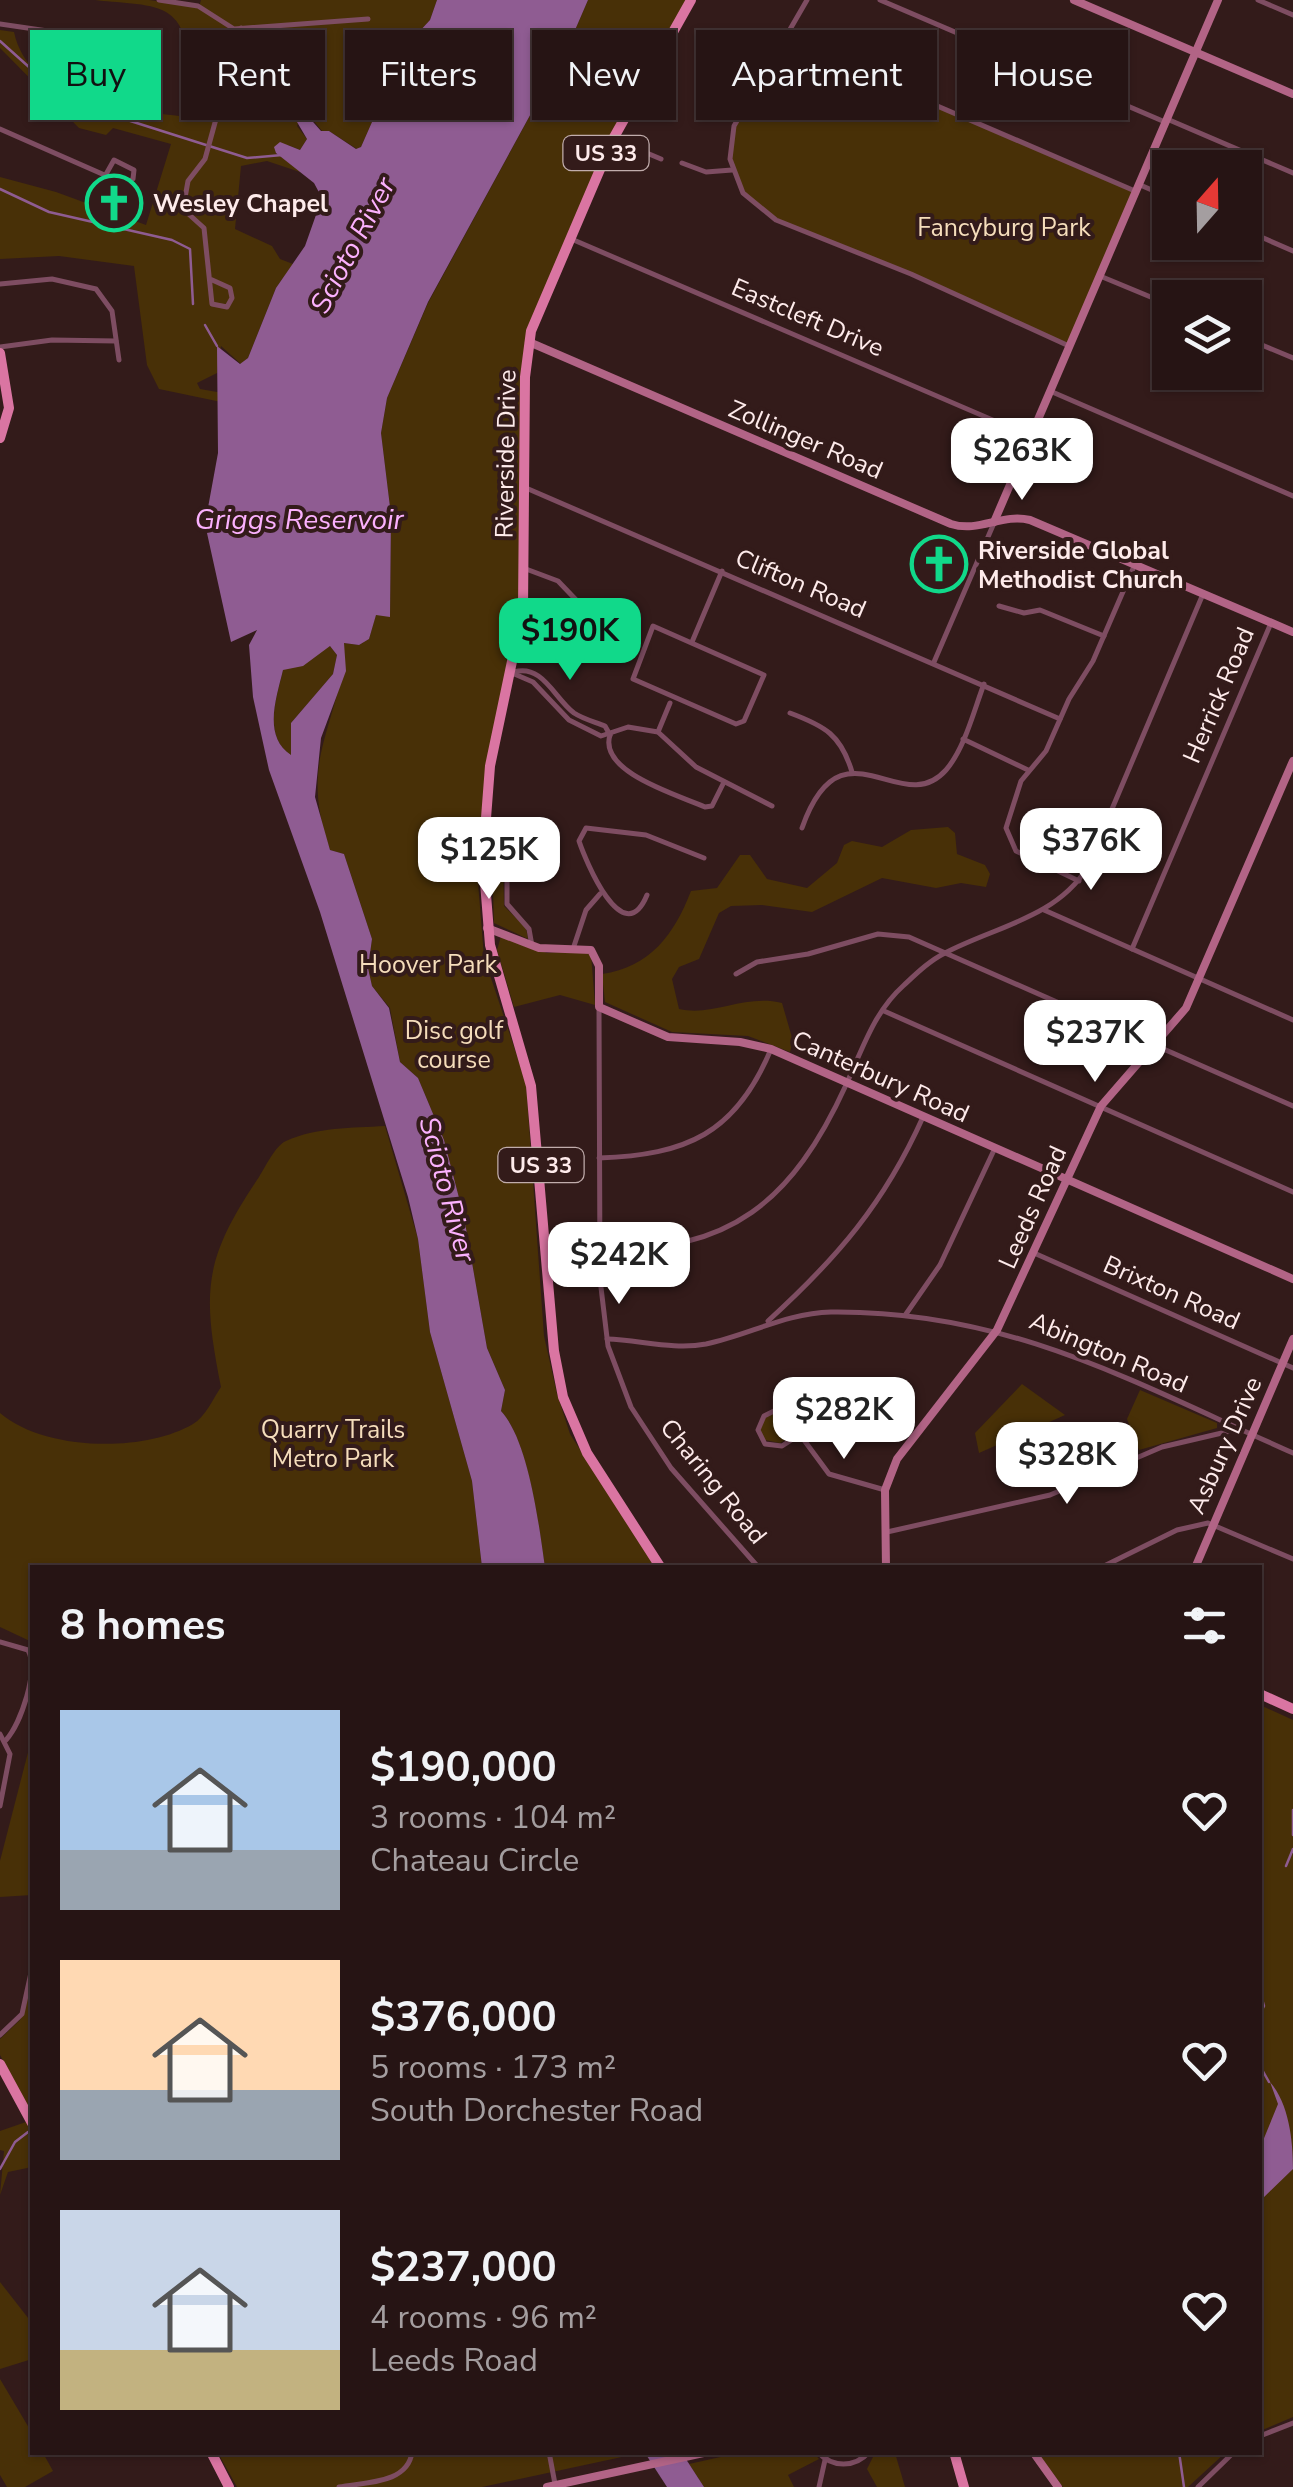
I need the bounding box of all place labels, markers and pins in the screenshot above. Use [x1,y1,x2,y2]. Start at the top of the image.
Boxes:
church icon: Wesley Chapel [84,173,144,233]
place label: Wesley Chapel [153,187,328,221]
pin: $263K [952,418,1092,503]
church icon: Riverside Global Methodist Church [909,534,969,594]
place label: Riverside Global Methodist Church [978,534,1184,597]
pin: $190K [500,598,640,683]
pin: $376K [1021,808,1161,893]
pin: $125K [419,817,559,902]
pin: $237K [1025,1000,1165,1085]
pin: $242K [549,1222,689,1307]
pin: $282K [774,1377,914,1462]
pin: $328K [997,1422,1137,1507]

